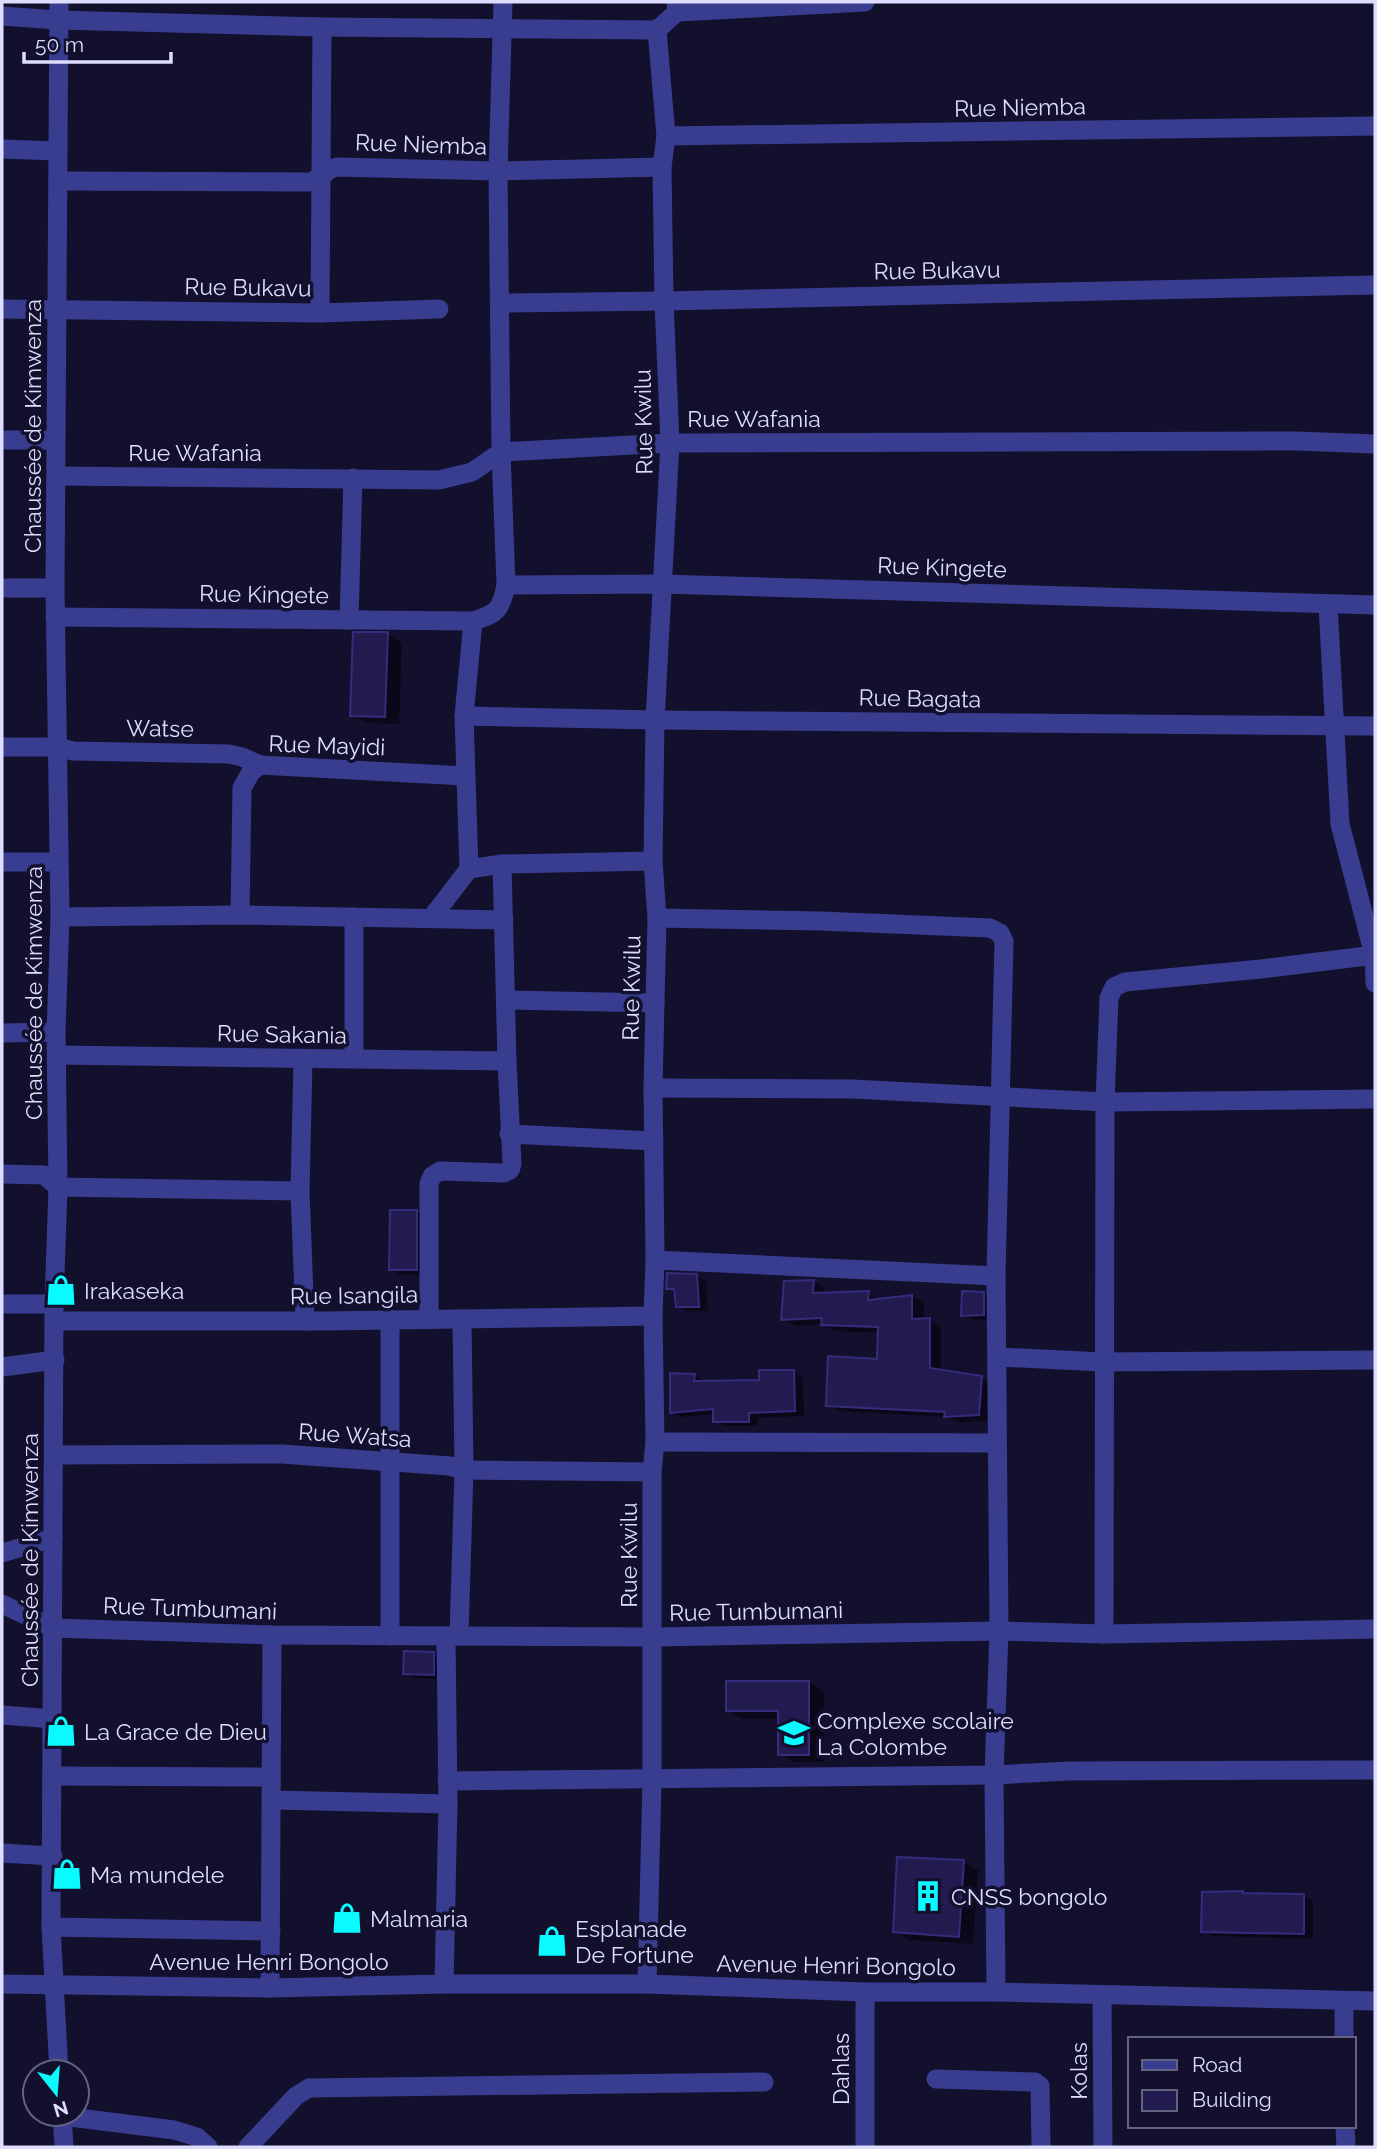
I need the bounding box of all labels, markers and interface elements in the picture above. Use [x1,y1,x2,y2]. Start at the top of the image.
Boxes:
scale bar [24,21,172,65]
text: 50 m [35,32,84,57]
street label: Rue Niemba [954,92,1086,122]
street label: Rue Niemba [355,128,487,160]
street label: Rue Bukavu [873,255,1001,285]
street label: Rue Bukavu [184,272,312,302]
street label: Chaussée de Kimwenza [19,299,46,553]
street label: Rue Kwilu [629,369,657,475]
street label: Rue Wafania [687,405,821,432]
street label: Rue Wafania [128,439,262,466]
street label: Rue Kingete [877,551,1007,583]
street label: Rue Kingete [199,579,329,609]
street label: Rue Bagata [858,683,982,713]
street label: Watse [126,714,194,742]
street label: Rue Mayidi [268,729,386,761]
street label: Chaussée de Kimwenza [20,866,47,1120]
street label: Rue Kwilu [617,935,645,1041]
street label: Rue Sakania [217,1019,347,1049]
shop icon: Irakaseka [44,1273,78,1307]
place label: Irakaseka [84,1277,184,1304]
street label: Rue Isangila [290,1280,418,1310]
street label: Rue Watsa [297,1418,413,1452]
street label: Chaussée de Kimwenza [16,1433,43,1687]
street label: Rue Kwilu [615,1502,642,1608]
street label: Rue Tumbumani [103,1591,277,1625]
street label: Rue Tumbumani [669,1596,843,1626]
place label: Complexe scolaire La Colombe [817,1707,1014,1760]
shop icon: La Grace de Dieu [44,1714,78,1748]
school or university icon: Complexe scolaire La Colombe [777,1716,811,1750]
place label: La Grace de Dieu [84,1718,267,1745]
shop icon: Ma mundele [50,1857,84,1891]
place label: Ma mundele [90,1861,224,1888]
building icon: CNSS bongolo [911,1879,945,1913]
place label: CNSS bongolo [951,1883,1107,1910]
shop icon: Malmaria [330,1901,364,1935]
place label: Malmaria [370,1905,468,1932]
place label: Esplanade De Fortune [575,1915,694,1968]
shop icon: Esplanade De Fortune [535,1924,569,1958]
street label: Avenue Henri Bongolo [149,1948,389,1975]
street label: Avenue Henri Bongolo [716,1949,956,1981]
street label: Dahlas [827,2033,854,2105]
legend [1128,2037,1356,2128]
street label: Kolas [1065,2042,1092,2100]
text: Road [1192,2052,1242,2077]
north arrow [21,2058,91,2128]
text: Building [1192,2087,1272,2112]
text: N [51,2097,71,2122]

